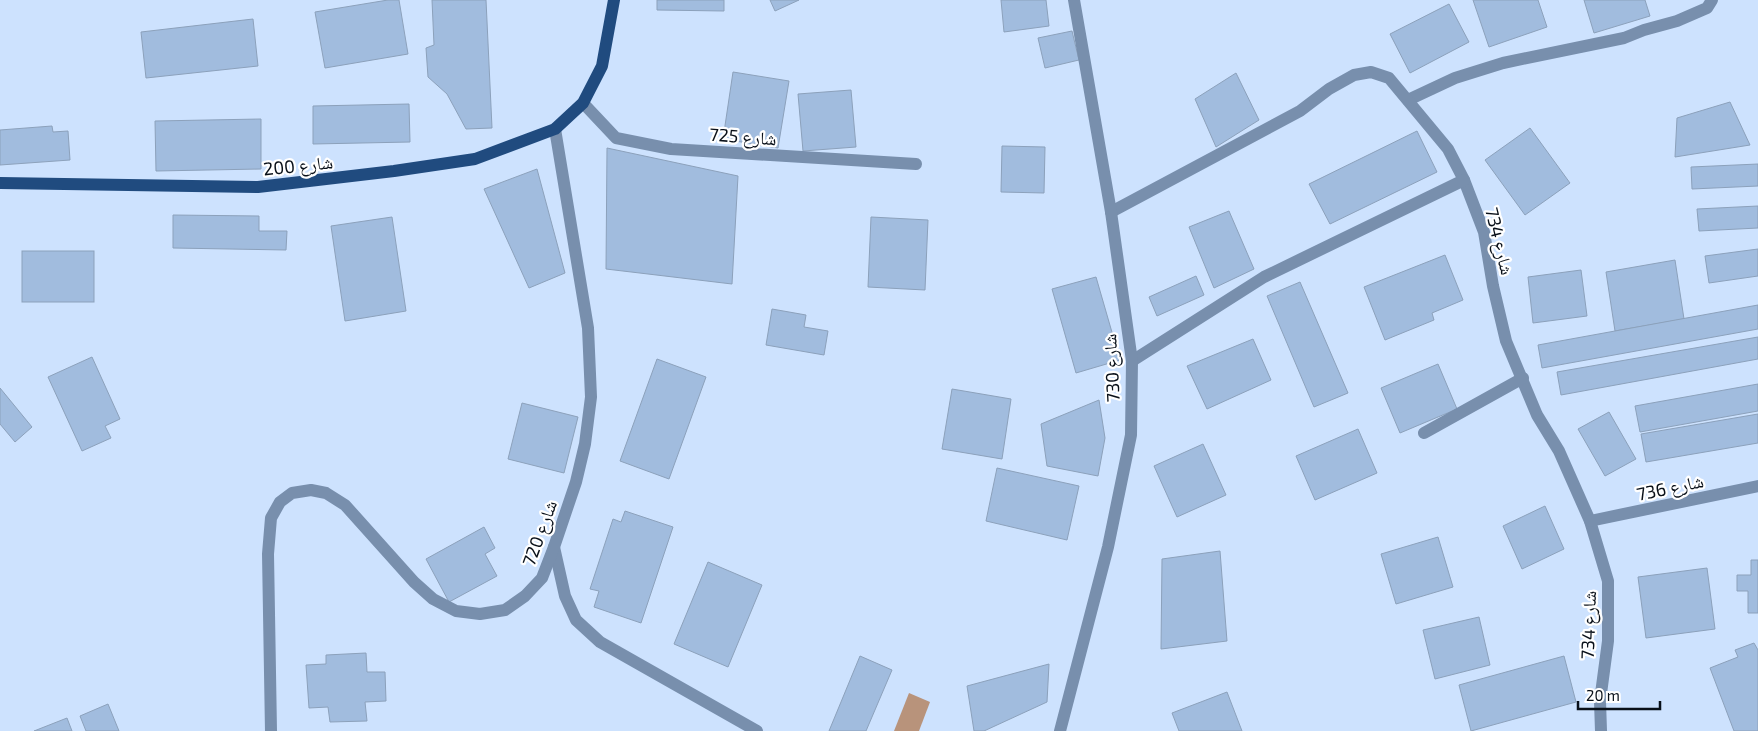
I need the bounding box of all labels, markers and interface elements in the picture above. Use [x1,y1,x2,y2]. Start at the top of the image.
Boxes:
street label: شارع 725 [709,123,777,150]
street label: شارع 200 [262,150,334,181]
street label: شارع 734 [1480,205,1519,277]
street label: شارع 730 [1098,333,1125,403]
street label: شارع 736 [1635,469,1706,506]
street label: شارع 720 [517,497,562,569]
street label: شارع 734 [1576,590,1601,660]
scale bar [1578,678,1660,710]
text: 20 m [1586,686,1620,704]

